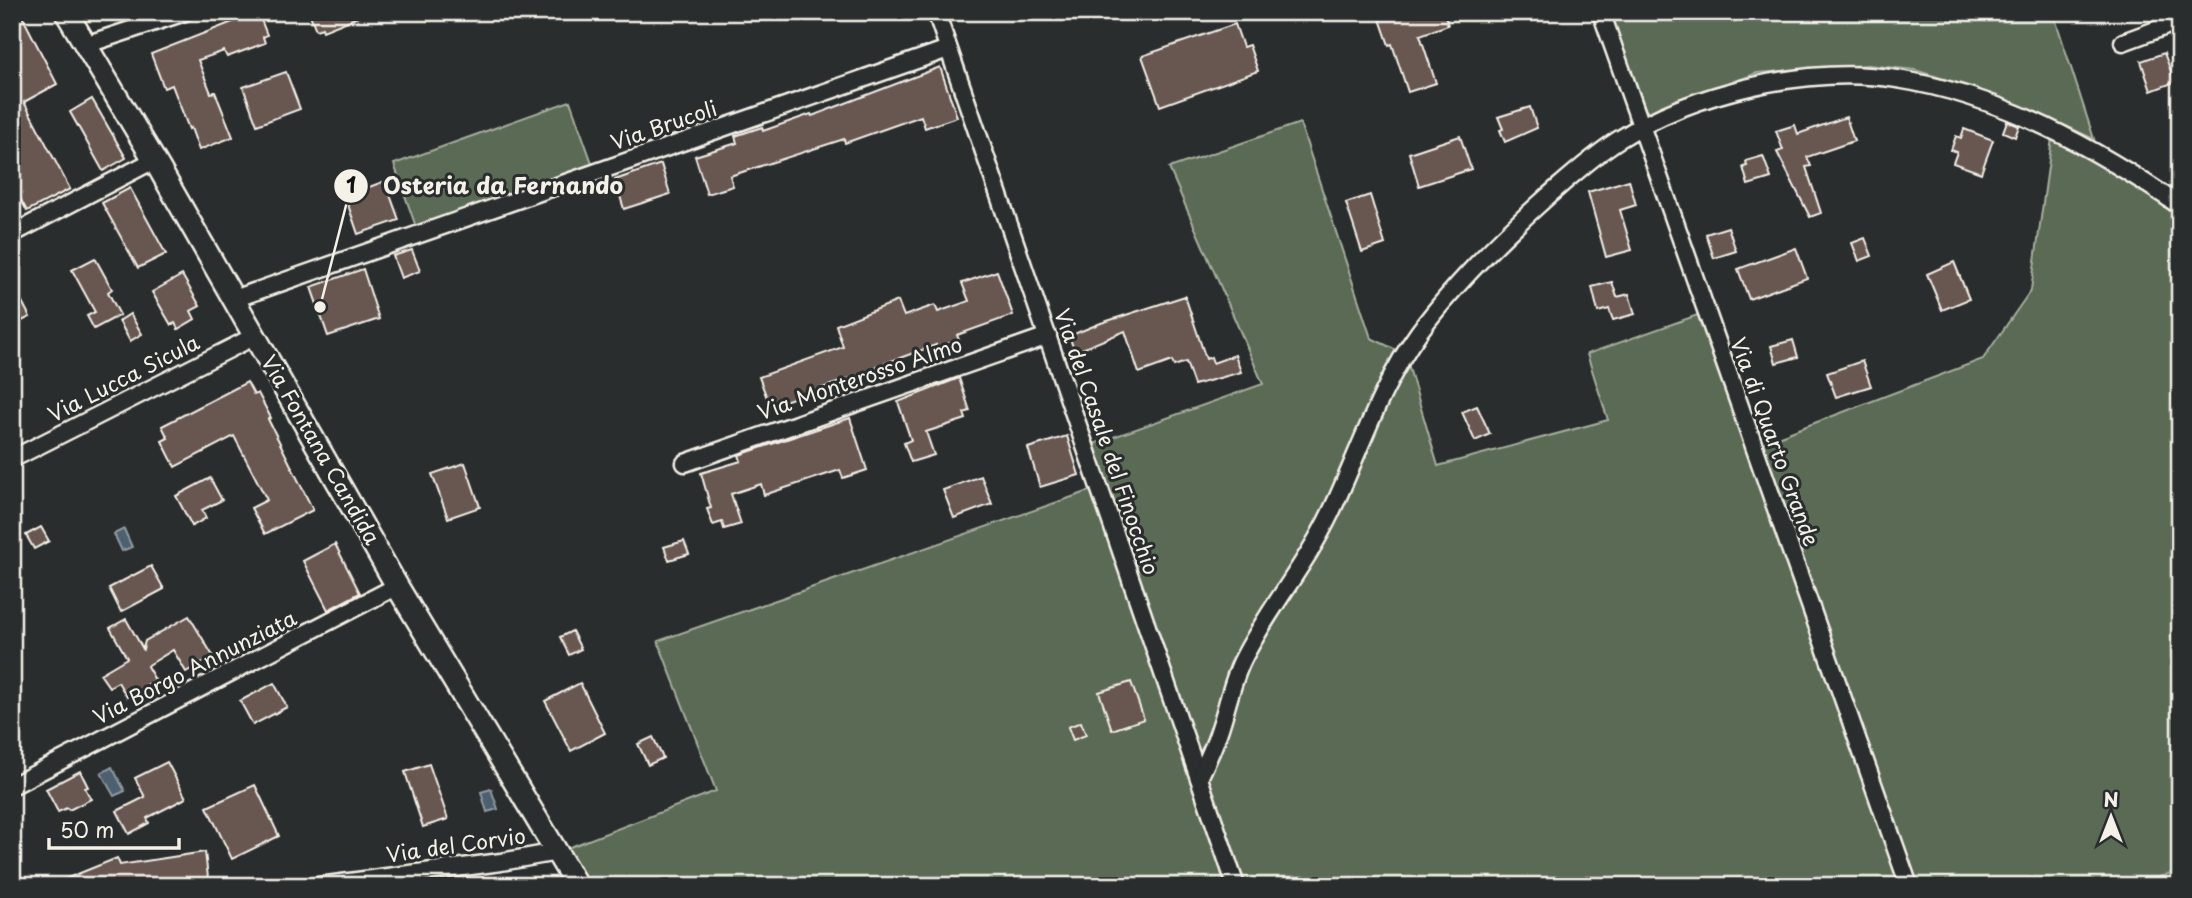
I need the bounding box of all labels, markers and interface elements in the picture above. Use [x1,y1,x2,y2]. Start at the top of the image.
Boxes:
street label: Via Brucoli [606,91,721,157]
callout: Osteria da Fernando [333,164,637,208]
text: Osteria da Fernando [383,167,623,202]
text: 1 [346,168,356,200]
street label: Via del Casale del Finocchio [1047,304,1169,579]
street label: Via Lucca Sicula [42,325,204,429]
street label: Via Monterosso Almo [753,327,966,427]
street label: Via di Quarto Grande [1723,332,1829,550]
street label: Via Fontana Candida [254,348,390,551]
street label: Via Borgo Annunziata [87,601,302,731]
north arrow [2076,782,2146,852]
text: N [2103,785,2119,813]
scale bar [49,807,178,851]
text: 50 m [60,813,114,845]
street label: Via del Corvio [384,818,528,870]

